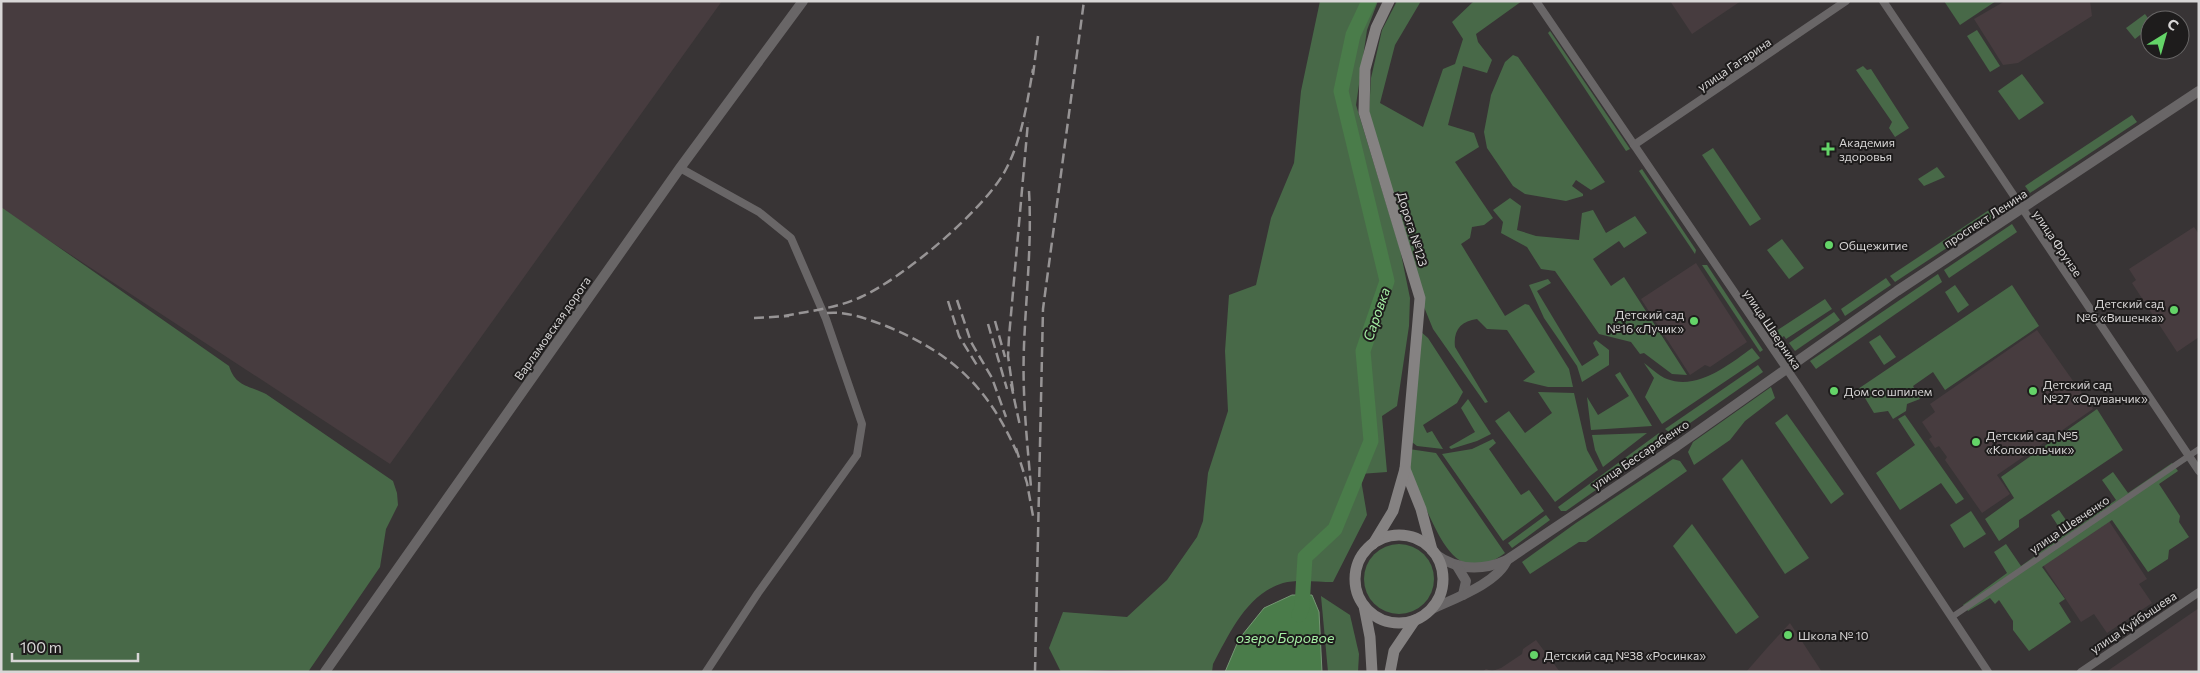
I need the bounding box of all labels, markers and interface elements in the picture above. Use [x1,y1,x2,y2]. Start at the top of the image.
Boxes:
north arrow [2140,10,2190,60]
text: С [2164,15,2182,34]
street label: улица Гагарина [1695,34,1773,94]
place label: Академия здоровья [1839,135,1895,163]
marker: Академия здоровья [1821,142,1835,156]
street label: проспект Ленина [1941,186,2029,250]
street label: Дорога №123 [1395,190,1431,268]
street label: улица Фрунзе [2031,207,2085,279]
place label: Общежитие [1839,238,1908,252]
marker: Общежитие [1823,239,1835,251]
street label: Варламовская дорога [511,274,593,382]
water label: Саровка [1359,285,1393,343]
street label: улица Шверника [1741,286,1805,372]
place label: Детский сад №6 «Вишенка» [2076,296,2164,324]
marker: Детский сад №6 «Вишенка» [2168,304,2180,316]
place label: Детский сад №16 «Лучик» [1607,307,1684,335]
marker: Детский сад №16 «Лучик» [1688,315,1700,327]
place label: Детский сад №27 «Одуванчик» [2043,377,2148,405]
place label: Дом со шпилем [1844,384,1932,398]
marker: Дом со шпилем [1828,385,1840,397]
marker: Детский сад №27 «Одуванчик» [2027,385,2039,397]
street label: улица Бессарабенко [1589,416,1691,492]
place label: Детский сад №5 «Колокольчик» [1986,428,2078,456]
marker: Детский сад №5 «Колокольчик» [1970,436,1982,448]
street label: улица Шевченко [2026,492,2112,556]
street label: улица Куйбышева [2087,588,2179,656]
place label: Школа № 10 [1798,628,1869,642]
water label: озеро Боровое [1236,629,1335,646]
marker: Школа № 10 [1782,629,1794,641]
scale bar [12,630,139,662]
text: 100 m [20,638,62,656]
place label: Детский сад №38 «Росинка» [1544,648,1706,662]
marker: Детский сад №38 «Росинка» [1528,649,1540,661]

